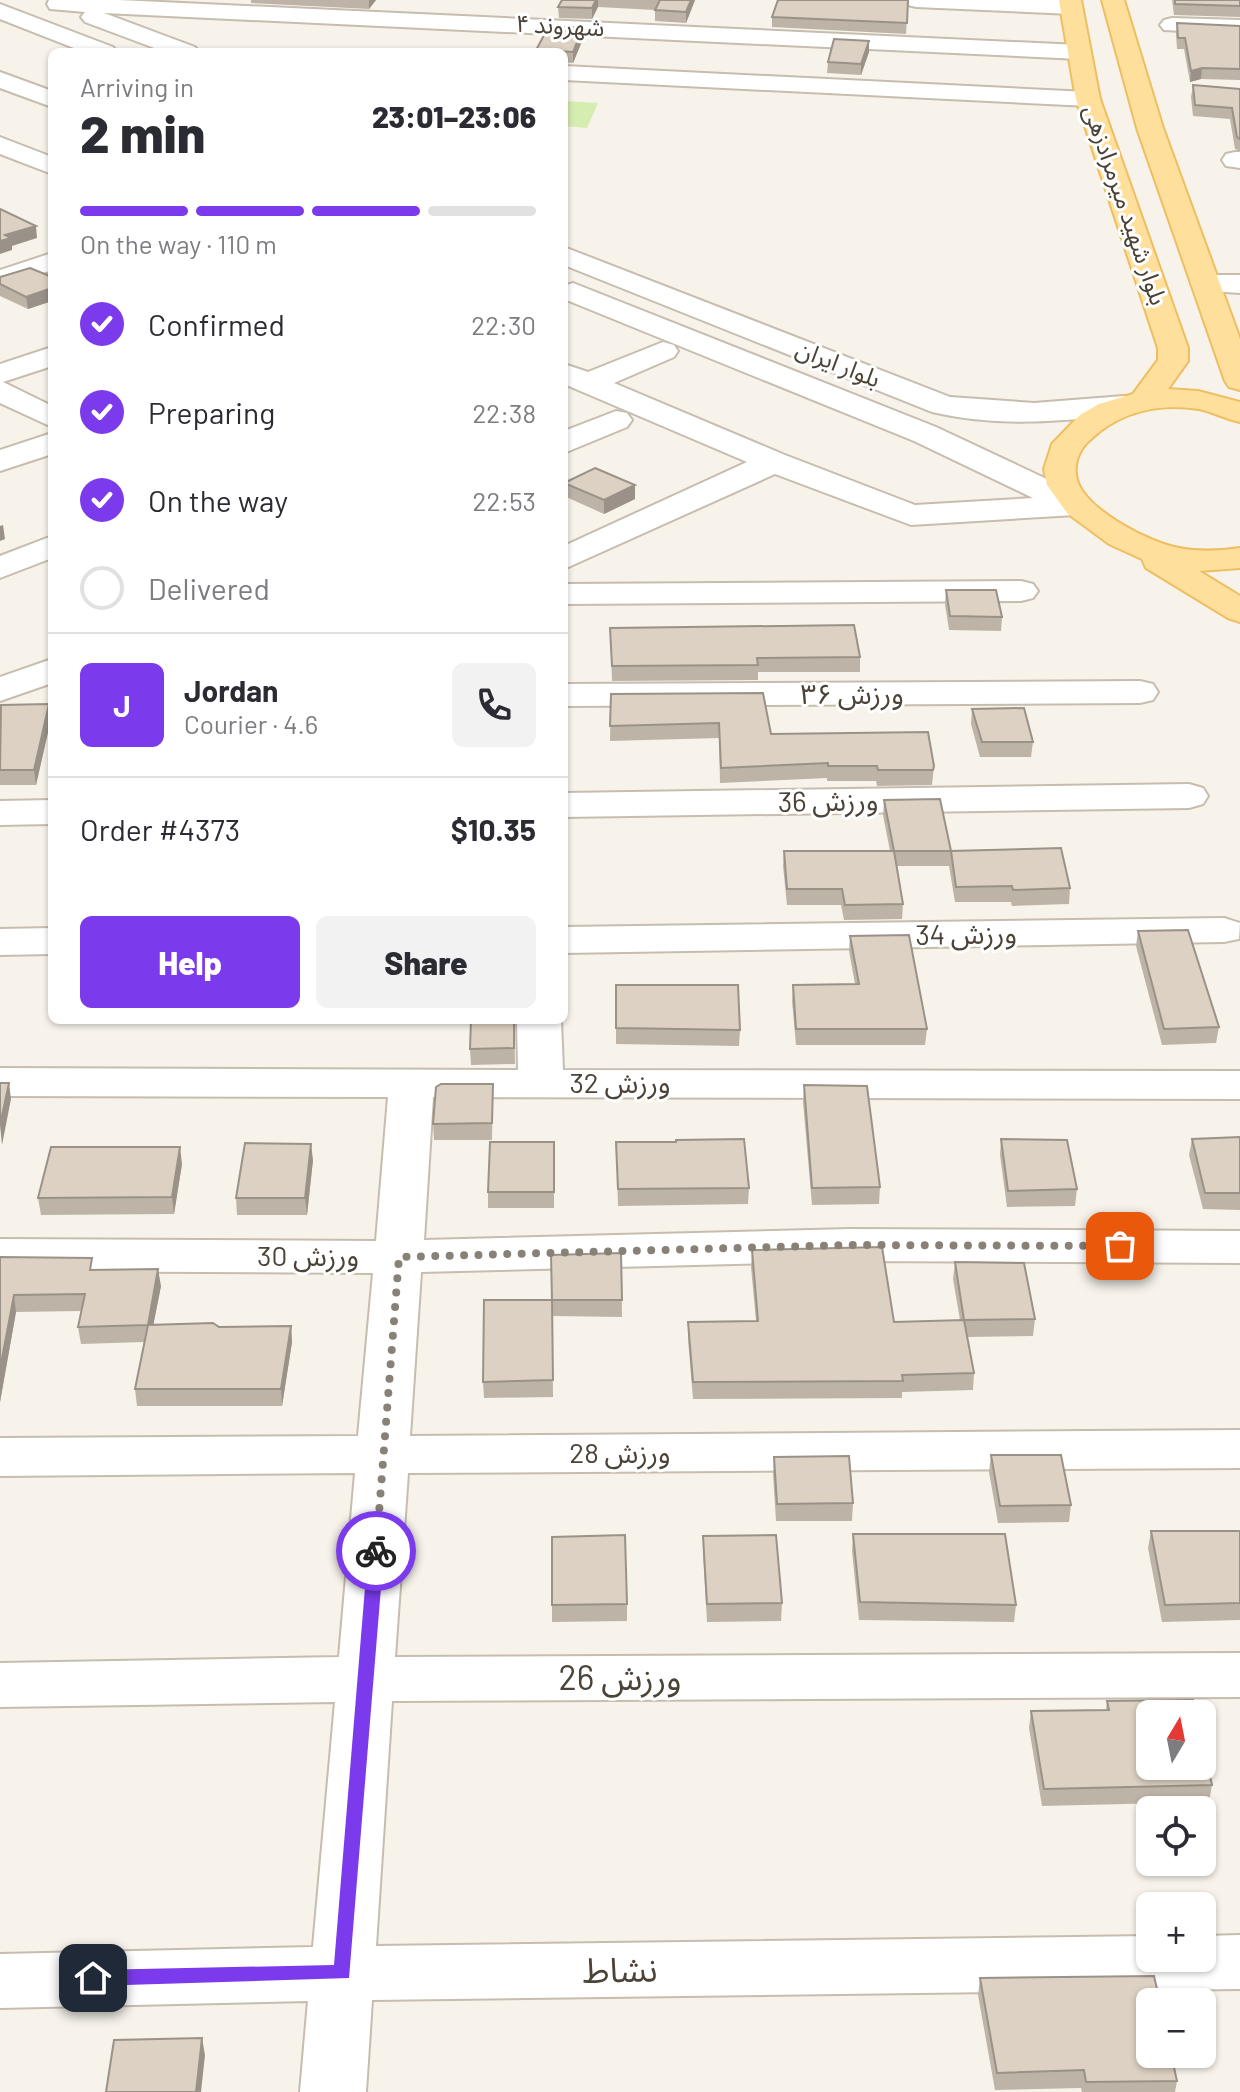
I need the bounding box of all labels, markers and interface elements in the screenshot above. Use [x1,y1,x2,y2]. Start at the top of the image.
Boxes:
street label: شهروند ۴ [515,8,605,42]
text: Arriving in [80,71,194,102]
text: 23:01–23:06 [372,98,536,134]
text: 2 min [80,101,205,163]
street label: بلوار شهید میرمرادزهی [1078,101,1174,309]
text: On the way · 110 m [80,228,277,259]
icon: check [80,302,124,346]
text: Confirmed [148,306,285,342]
text: 22:30 [471,309,536,340]
street label: بلوار ایران [792,333,885,394]
icon: check [80,390,124,434]
text: Preparing [148,394,275,430]
text: 22:38 [472,397,536,428]
icon: check [80,478,124,522]
text: On the way [148,482,288,518]
text: 22:53 [473,485,536,516]
text: Delivered [148,570,270,606]
button: phone [452,663,536,747]
text: Jordan [184,672,279,708]
street label: ورزش ۳۶ [800,676,904,711]
text: J [113,687,131,723]
text: Courier · 4.6 [184,708,318,739]
street label: ورزش 36 [777,782,879,819]
text: Order #4373 [80,811,240,847]
text: $10.35 [451,811,536,847]
street label: ورزش 34 [915,915,1017,952]
button: Help [80,916,300,1008]
button: Share [316,916,536,1008]
street label: ورزش 32 [569,1065,671,1100]
pin [1086,1212,1154,1280]
icon: bag [1098,1224,1142,1268]
street label: ورزش 30 [257,1238,359,1273]
street label: ورزش 28 [569,1435,671,1470]
courier [336,1511,416,1591]
icon: bike [354,1529,398,1573]
street label: ورزش 26 [559,1656,681,1698]
north arrow [1136,1700,1216,1780]
map controls [1136,1700,1216,2068]
button: locate [1136,1796,1216,1876]
button: + [1136,1892,1216,1972]
pin [59,1944,127,2012]
street label: نشاط [582,1947,658,1990]
icon: home [71,1956,115,2000]
button: − [1136,1988,1216,2068]

